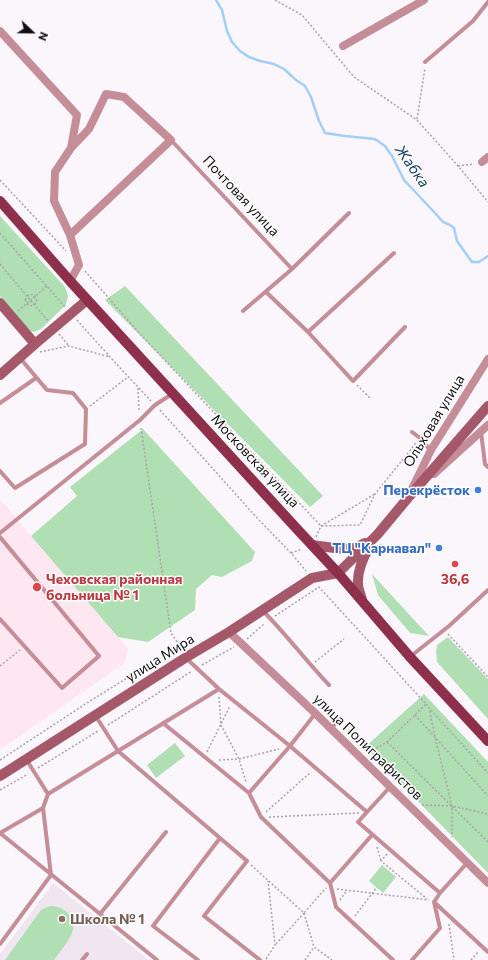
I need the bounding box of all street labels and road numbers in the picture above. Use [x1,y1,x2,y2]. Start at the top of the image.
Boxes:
street label: Почтовая улица [199,152,283,240]
street label: Ольховая улица [400,372,468,470]
street label: Московская улица [207,411,303,511]
street label: улица Мира [123,630,197,686]
street label: улица Полиграфистов [310,690,426,804]

